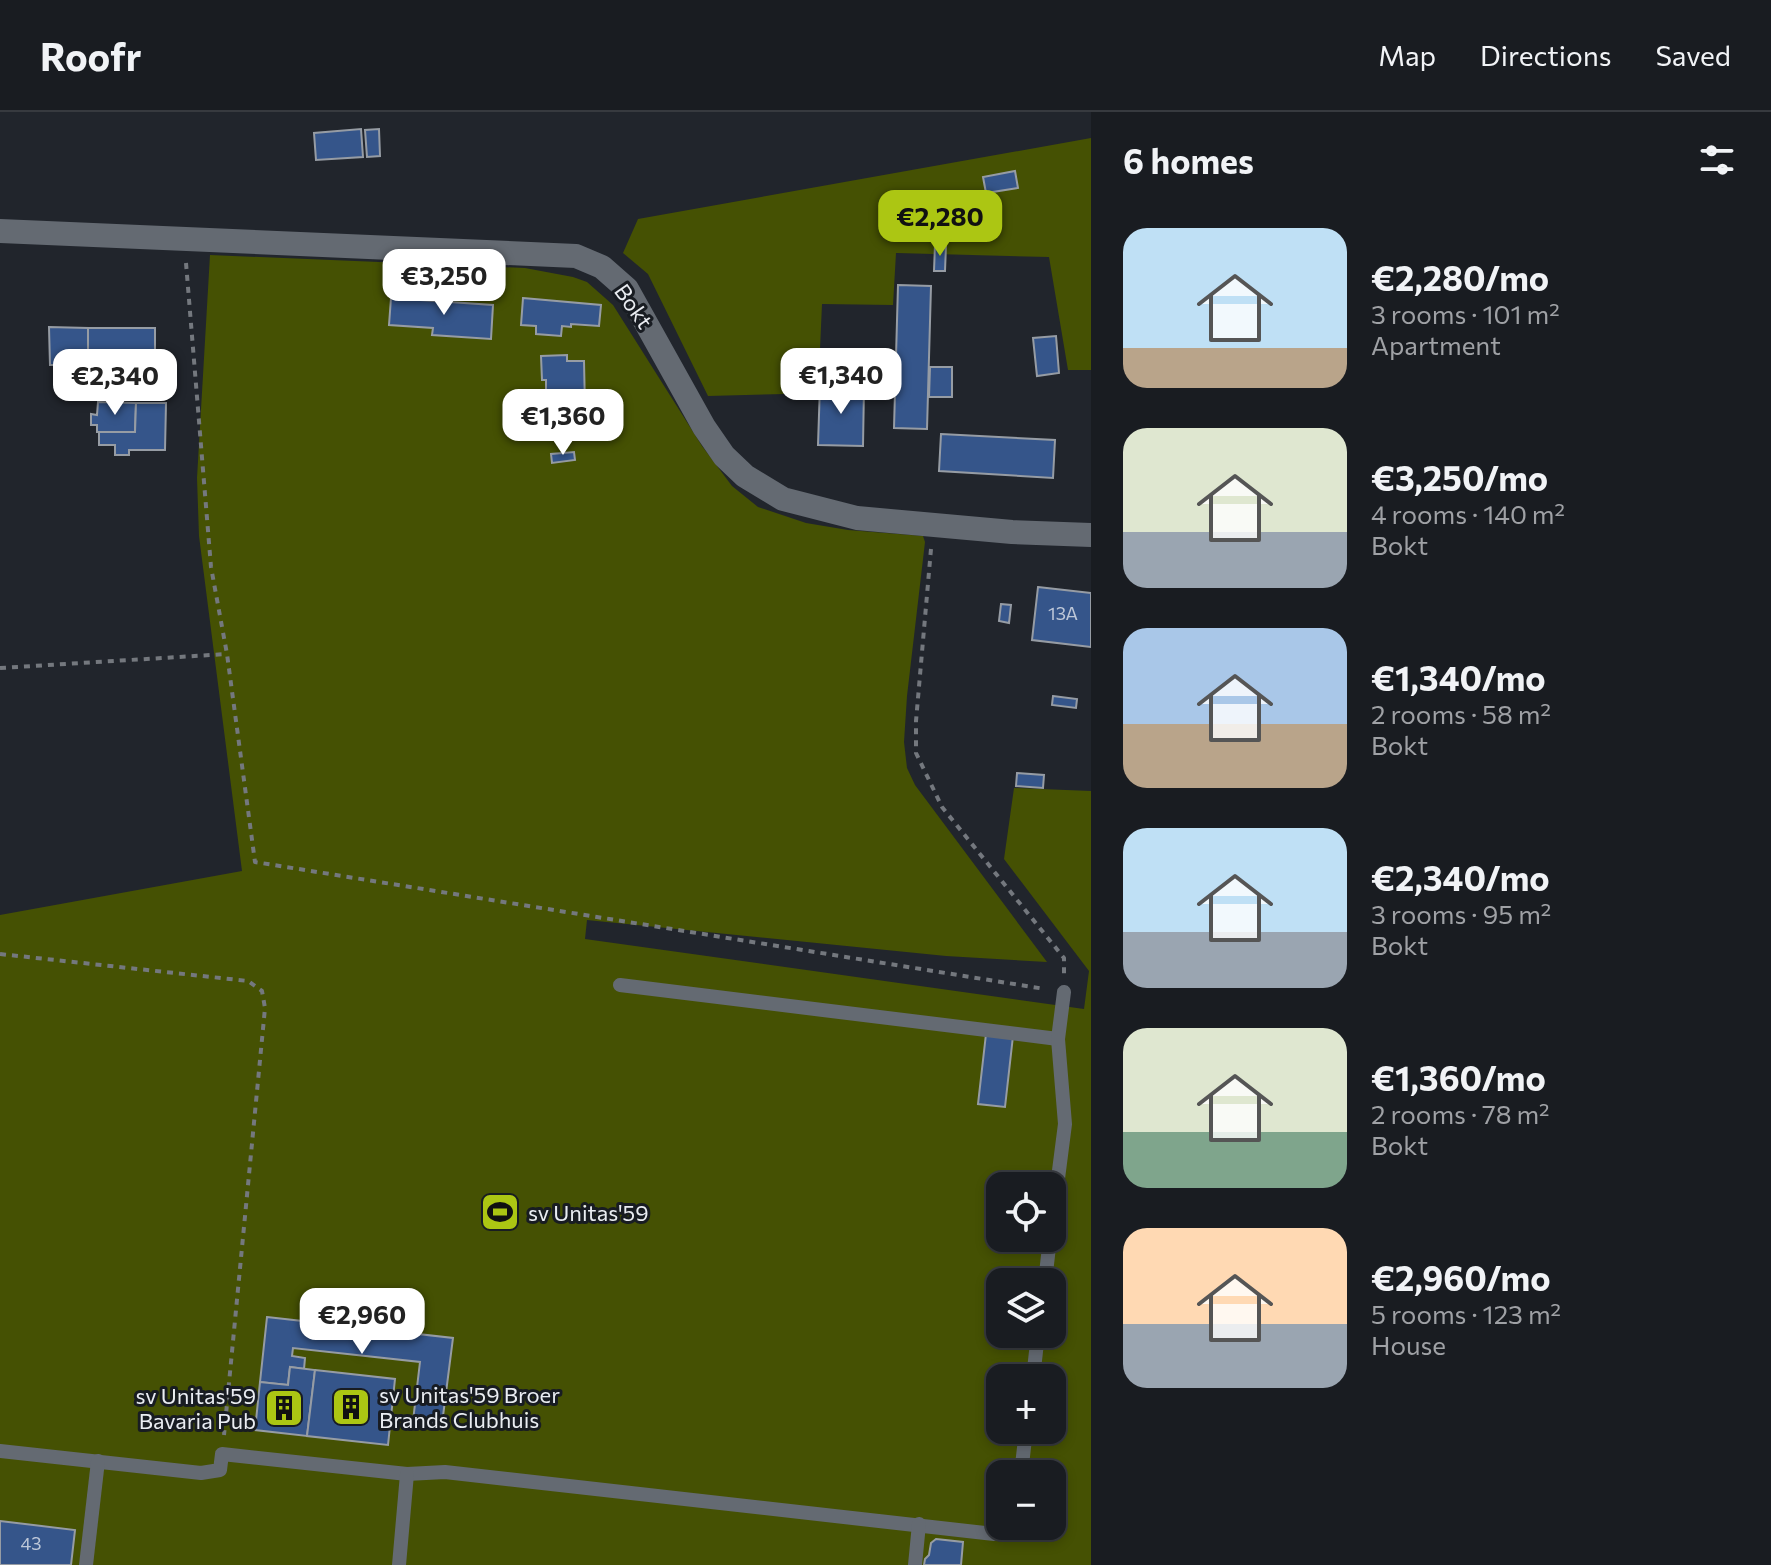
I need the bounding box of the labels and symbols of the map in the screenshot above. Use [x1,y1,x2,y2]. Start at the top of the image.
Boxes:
pin: €2,280 [875,190,1005,258]
pin: €3,250 [379,249,509,317]
street label: Bokt [609,278,659,334]
pin: €1,340 [776,348,906,416]
pin: €2,340 [50,349,180,417]
pin: €1,360 [498,389,628,457]
house number: 13A [1048,602,1078,624]
sports icon: sv Unitas'59 [479,1191,521,1233]
place label: sv Unitas'59 [528,1199,649,1226]
pin: €2,960 [297,1288,427,1356]
place label: sv Unitas'59 Broer Brands Clubhuis [379,1381,560,1433]
place label: sv Unitas'59 Bavaria Pub [135,1382,256,1434]
building icon: sv Unitas'59 Broer Brands Clubhuis [330,1386,372,1428]
building icon: sv Unitas'59 Bavaria Pub [263,1387,305,1429]
house number: 43 [20,1532,42,1554]

